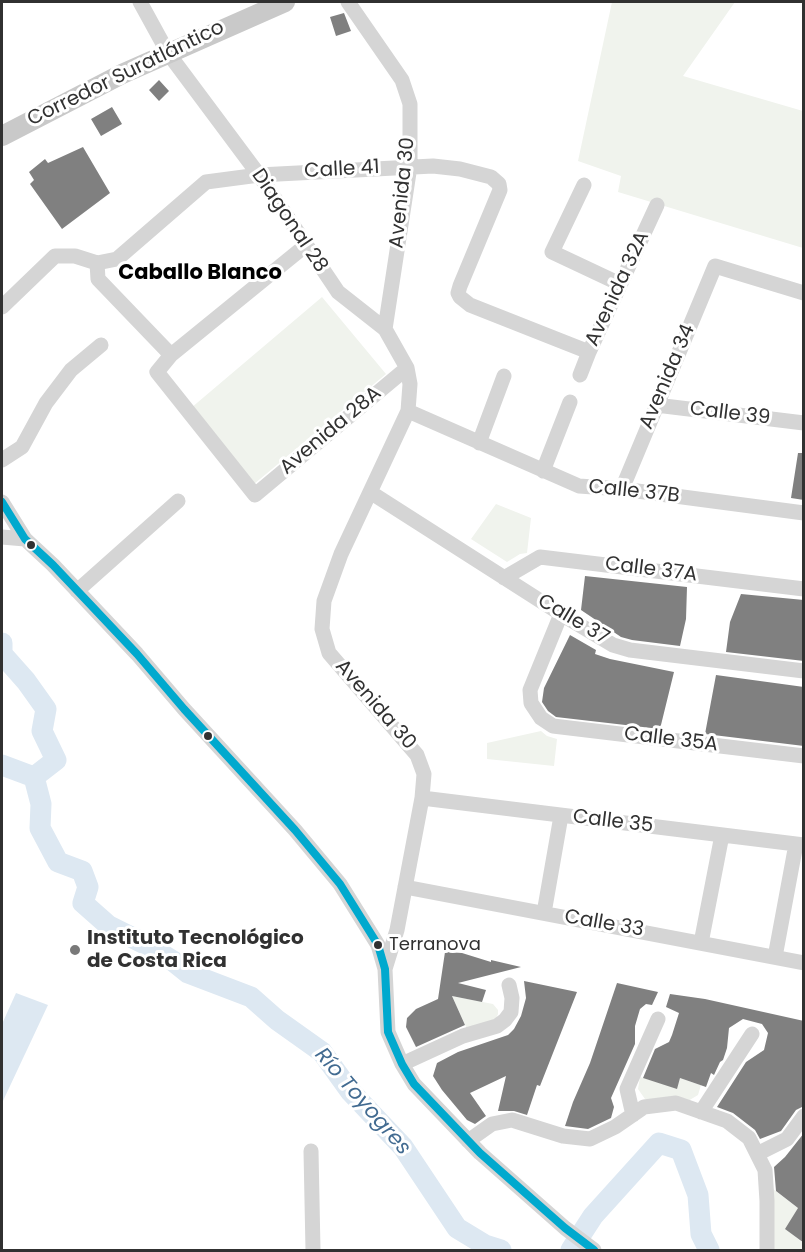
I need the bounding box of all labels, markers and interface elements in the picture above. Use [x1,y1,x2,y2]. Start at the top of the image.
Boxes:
street label: Corredor Suratlántico [24,16,228,132]
street label: Avenida 30 [385,136,421,250]
street label: Calle 41 [304,156,380,184]
street label: Diagonal 28 [246,165,332,277]
street label: Avenida 32A [581,228,655,350]
district label: Caballo Blanco [118,261,282,287]
street label: Avenida 34 [635,321,701,433]
street label: Avenida 28A [275,382,387,480]
street label: Calle 39 [688,397,772,431]
street label: Calle 37B [587,475,681,509]
unlabelled marker [25,539,37,551]
street label: Calle 37A [604,552,698,588]
street label: Calle 37 [533,589,613,651]
street label: Avenida 30 [329,655,421,755]
street label: Calle 35A [623,722,719,758]
unlabelled marker [202,730,214,742]
street label: Calle 35 [571,805,655,839]
street label: Calle 33 [562,905,646,943]
place label: Instituto Tecnológico de Costa Rica [87,927,304,974]
place label: Terranova [389,934,481,956]
marker: Terranova [372,939,384,951]
marker: Instituto Tecnológico de Costa Rica [68,943,82,957]
water label: Río Toyogres [309,1043,415,1161]

